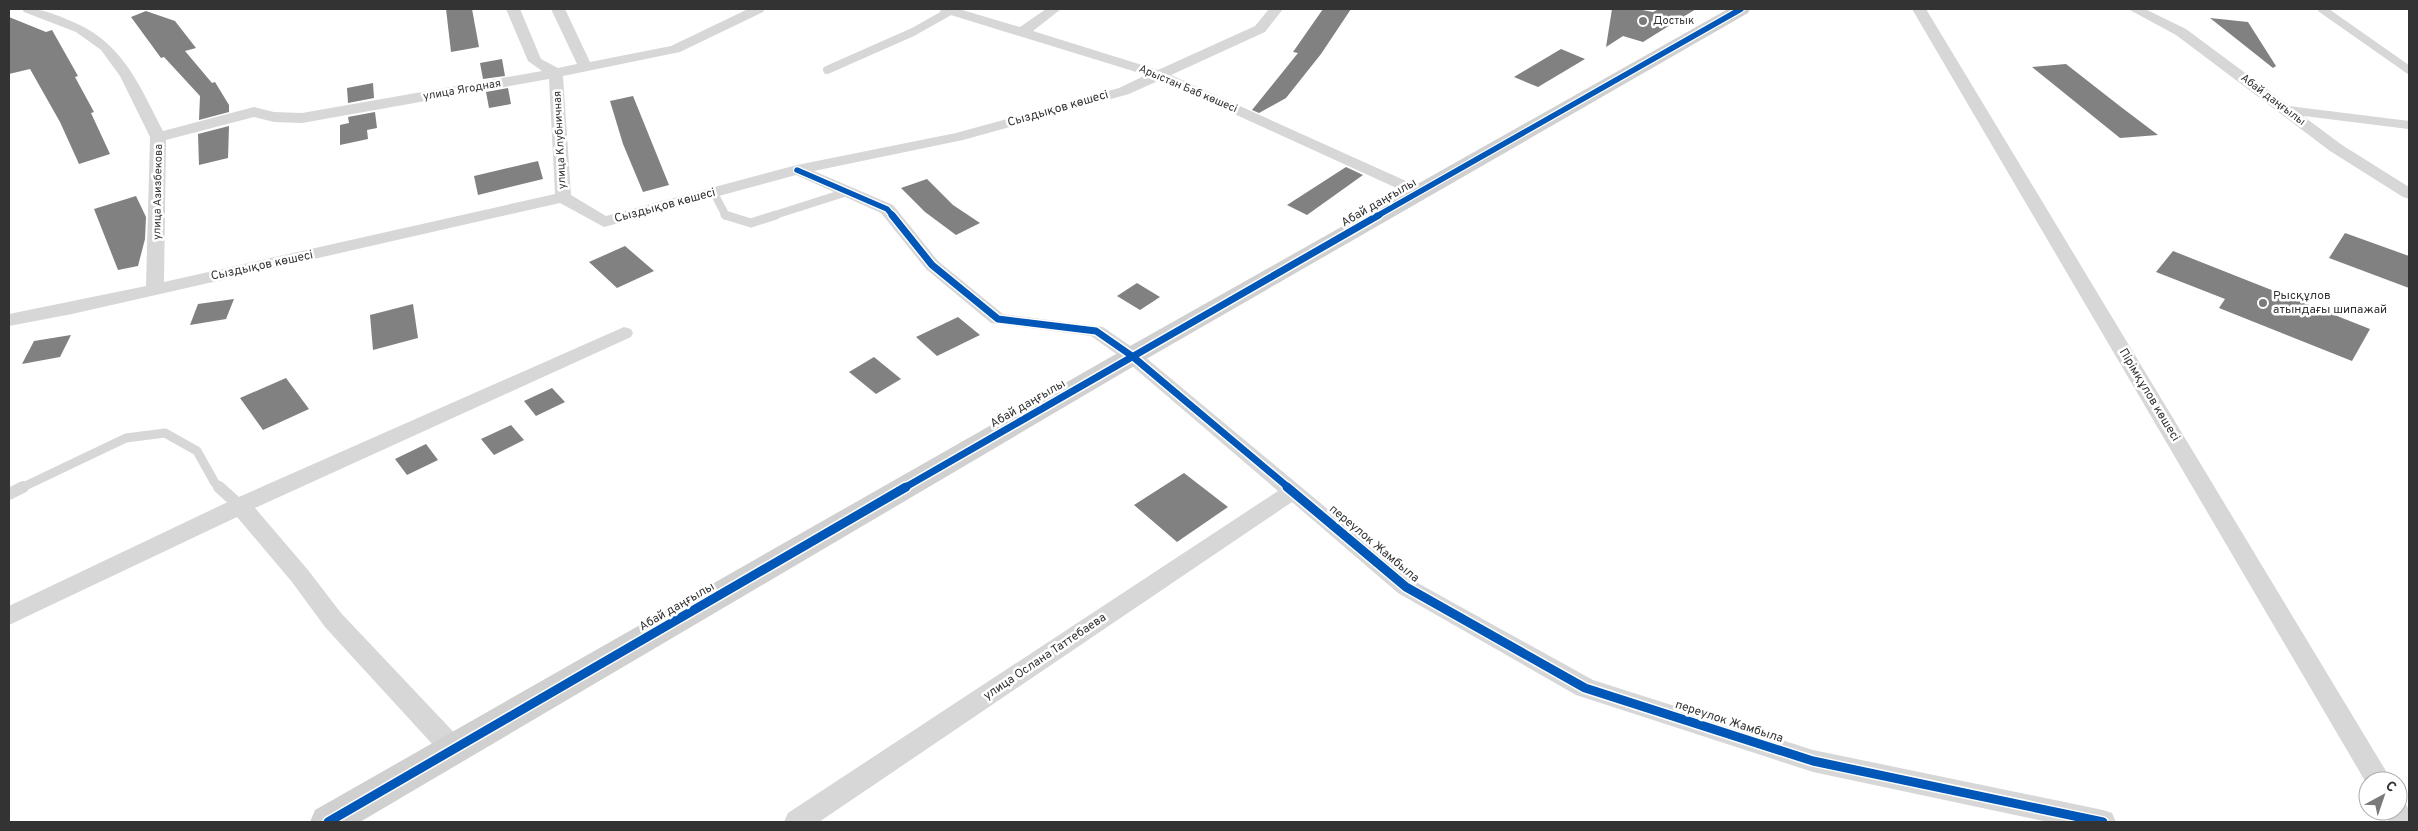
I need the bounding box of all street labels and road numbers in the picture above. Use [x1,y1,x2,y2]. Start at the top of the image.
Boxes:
street label: Арыстан Баб көшесі [1137,62,1239,116]
street label: Абай даңғылы [2238,71,2308,129]
street label: улица Ягодная [422,76,502,104]
street label: Сыздықов көшесі [1006,87,1110,131]
street label: улица Клубничная [550,90,570,190]
street label: улица Азизбекова [150,144,166,240]
street label: Абай даңғылы [1338,175,1420,231]
street label: Сыздықов көшесі [613,185,717,227]
street label: Сыздықов көшесі [209,247,315,285]
street label: Пірімқұлов көшесі [2115,345,2183,445]
street label: Абай даңғылы [987,376,1069,432]
street label: переулок Жамбыла [1326,502,1422,586]
street label: Абай даңғылы [636,579,718,635]
street label: улица Ослана Таттебаева [980,610,1110,704]
street label: переулок Жамбыла [1673,697,1785,747]

